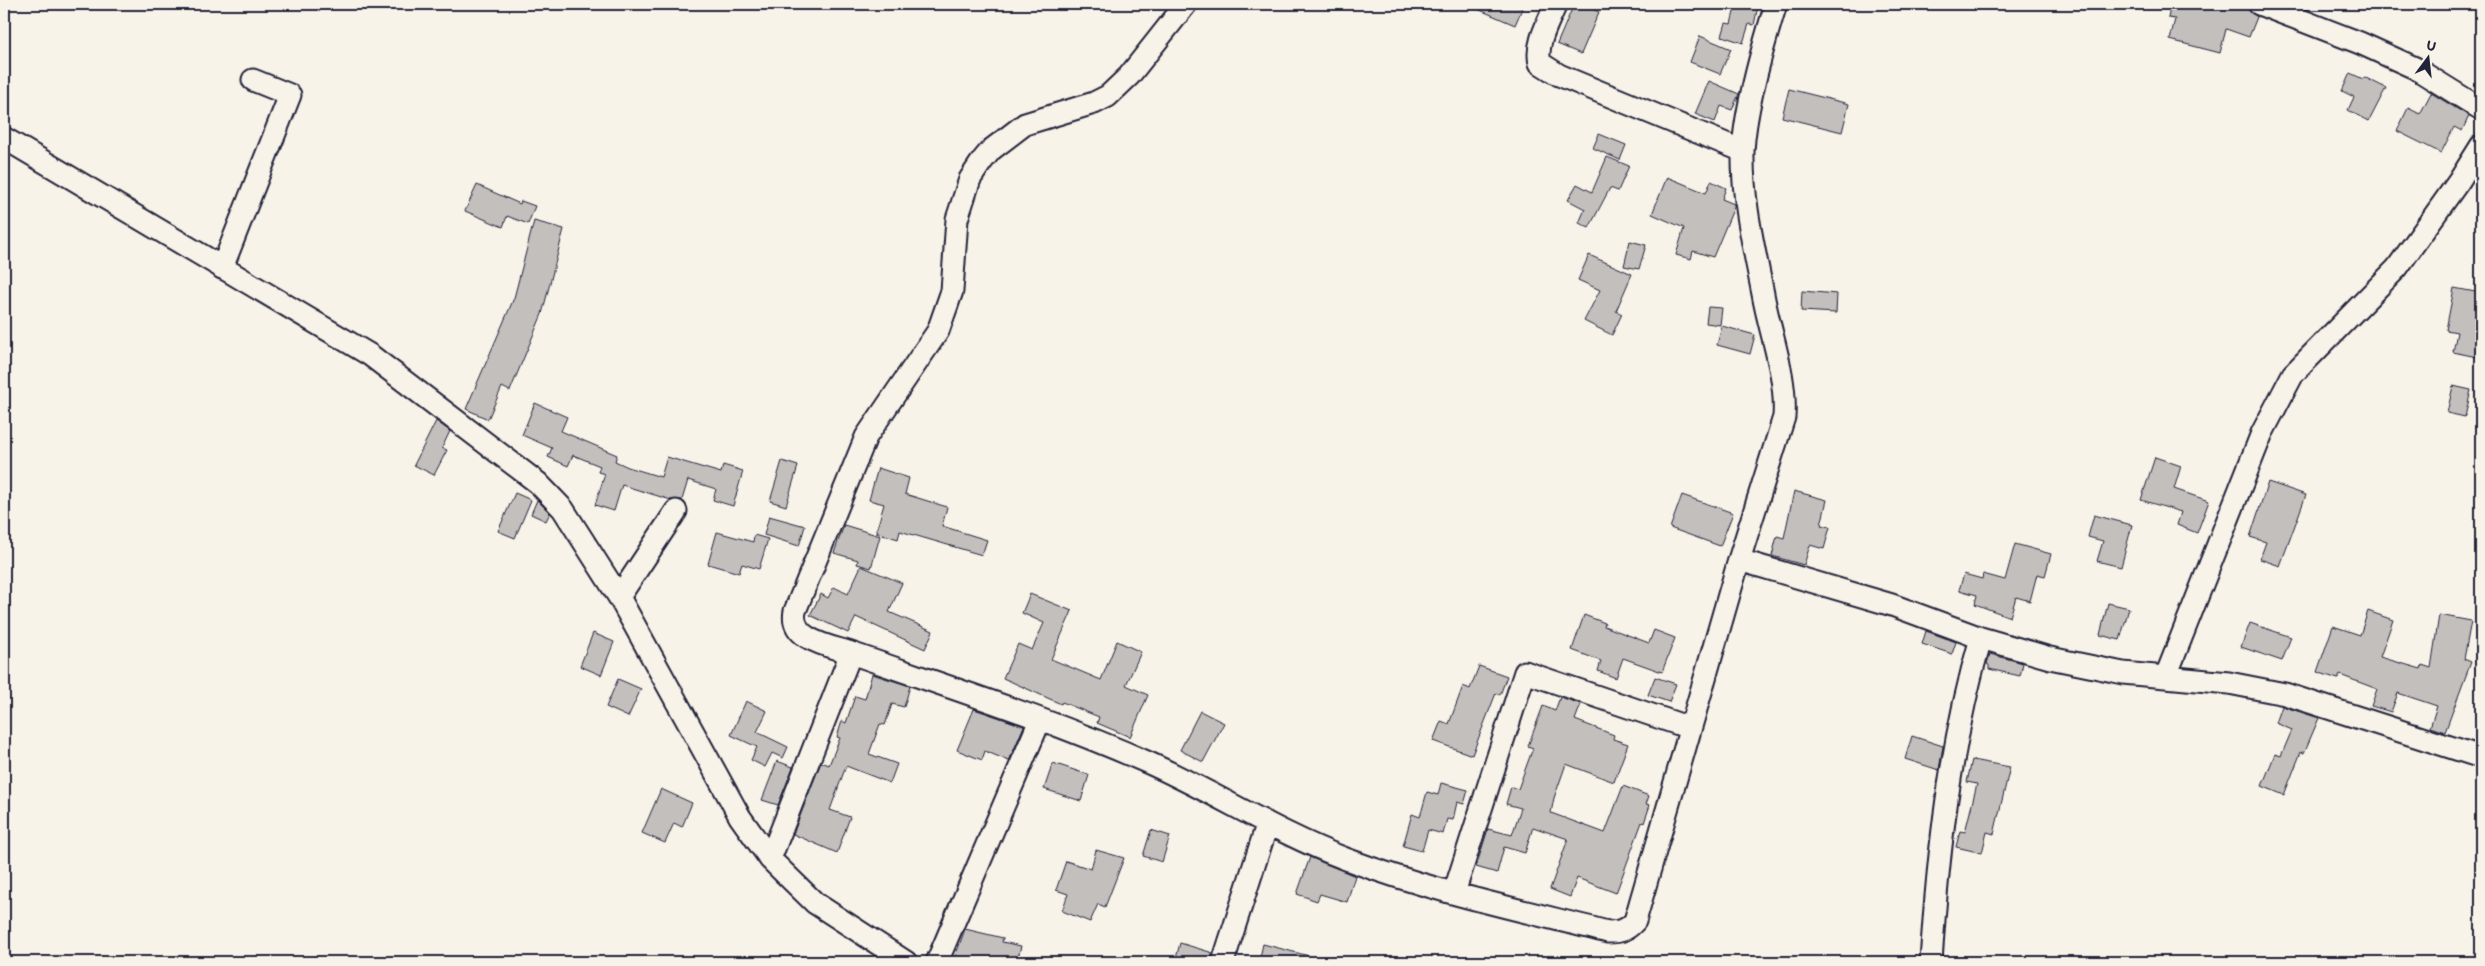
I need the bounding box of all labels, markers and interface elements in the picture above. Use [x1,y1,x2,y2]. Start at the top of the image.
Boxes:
north arrow [2402,32,2452,82]
text: U [2425,37,2438,55]

